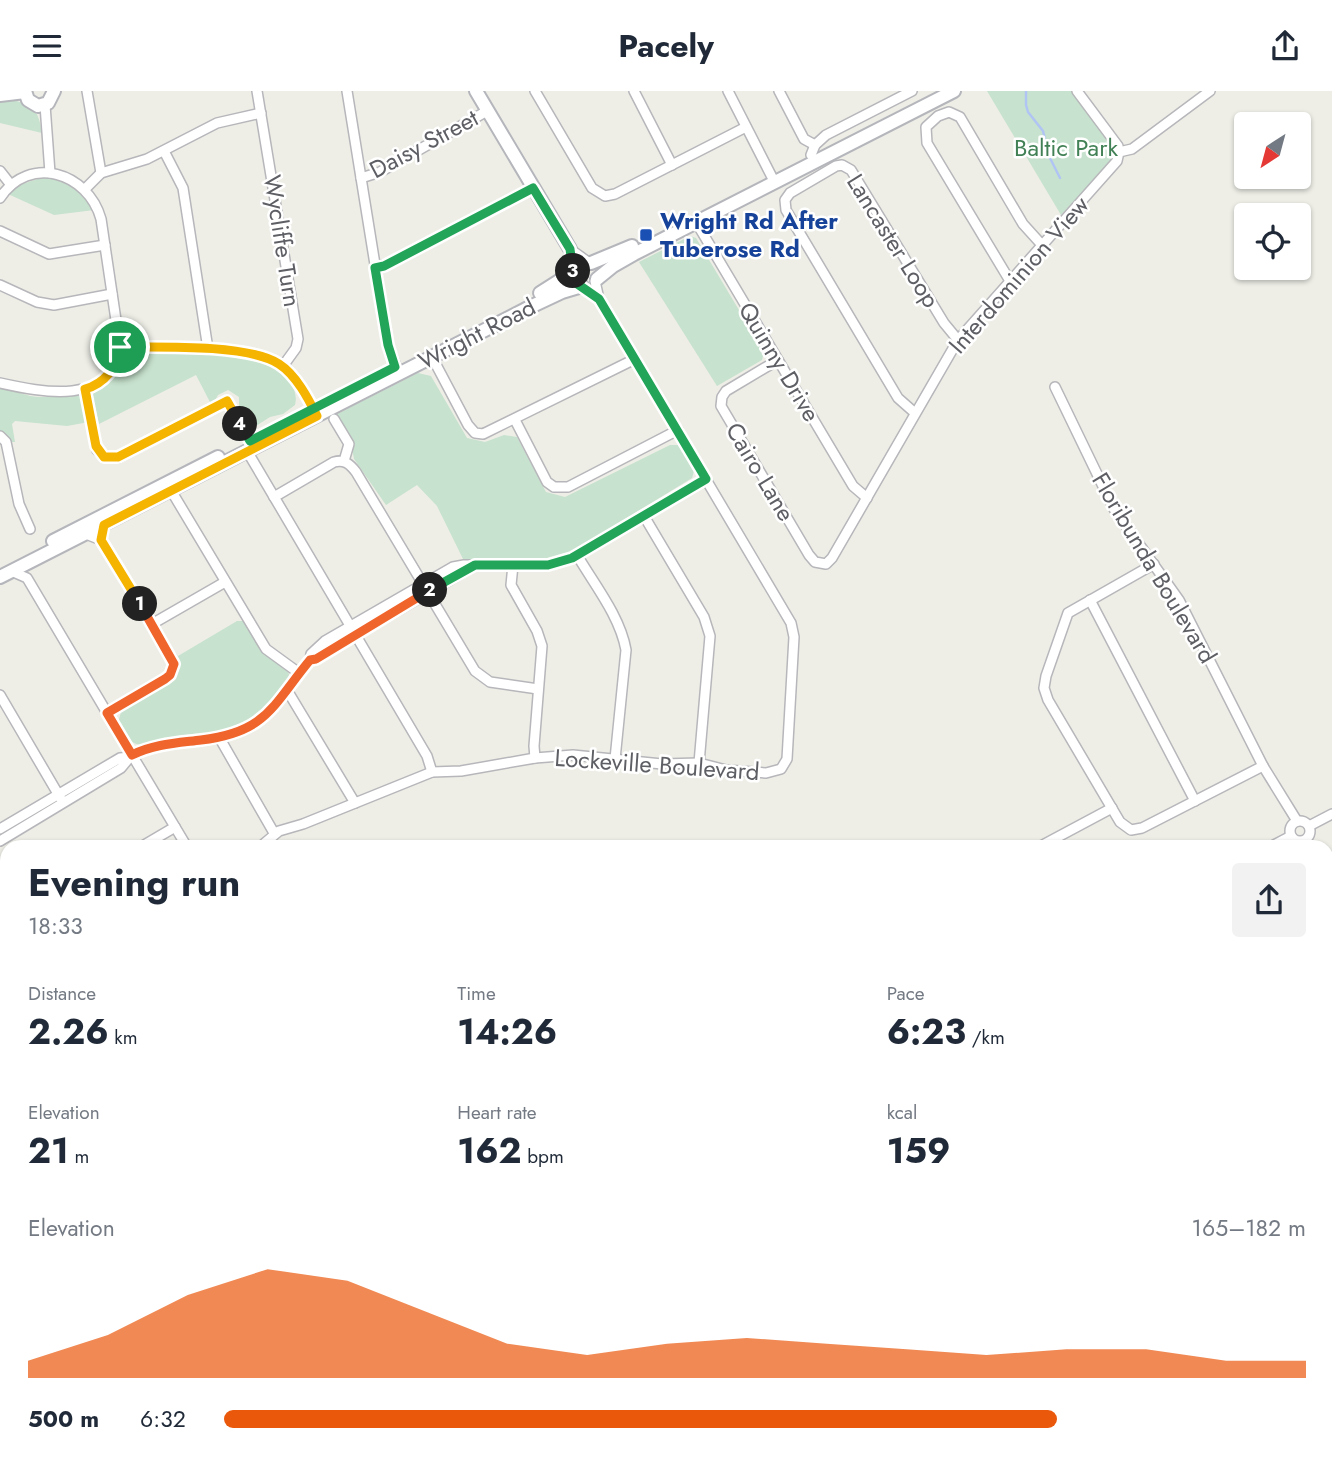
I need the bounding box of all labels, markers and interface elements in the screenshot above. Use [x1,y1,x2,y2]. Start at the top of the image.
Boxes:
text: Pacely [618,23,714,69]
icon: menu [28,27,66,65]
icon: share [1266,27,1304,65]
street label: Daisy Street [363,100,485,187]
north arrow [1234,112,1311,189]
map controls [1234,112,1311,280]
park label: Baltic Park [1014,130,1118,165]
street label: Lancaster Loop [838,167,949,314]
street label: Wycliffe Turn [255,172,310,309]
street label: Interdominion View [940,188,1097,361]
place label: Wright Rd After Tuberose Rd [660,203,838,266]
button: locate [1234,203,1311,280]
marker: Wright Rd After Tuberose Rd [638,227,654,243]
pin: 3 [556,253,590,289]
text: 3 [567,257,578,284]
street label: Wright Road [412,289,542,378]
street label: Quinny Drive [730,295,829,428]
pin [90,317,150,377]
icon: arrive [101,328,139,366]
pin: 4 [222,407,258,441]
text: 4 [233,410,246,437]
street label: Cairo Lane [717,416,804,528]
street label: Floribunda Boulevard [1084,466,1225,670]
pin: 2 [412,573,448,607]
text: 2 [423,576,436,603]
pin: 1 [122,587,158,621]
text: 1 [135,590,144,617]
street label: Lockeville Boulevard [553,740,761,789]
text: Evening run [28,855,240,910]
button: share [1232,863,1306,937]
text: 18:33 [28,909,83,943]
text: Distance [28,980,96,1007]
text: Time [457,980,496,1007]
text: Pace [887,980,925,1007]
text: 2.26 [28,1007,109,1057]
text: 14:26 [457,1007,557,1057]
text: 6:23 [887,1007,966,1057]
text: km [109,1024,138,1051]
text: /km [966,1024,1005,1051]
text: Elevation [28,1099,100,1126]
text: Heart rate [457,1099,537,1126]
text: kcal [887,1099,917,1126]
text: 21 [28,1126,69,1176]
text: 162 [457,1126,522,1176]
text: 159 [887,1126,950,1176]
text: m [69,1143,89,1170]
text: bpm [522,1143,564,1170]
text: Elevation [28,1211,115,1245]
text: 165–182 m [1192,1211,1306,1245]
text: 500 m [28,1402,99,1436]
text: 6:32 [140,1402,186,1436]

